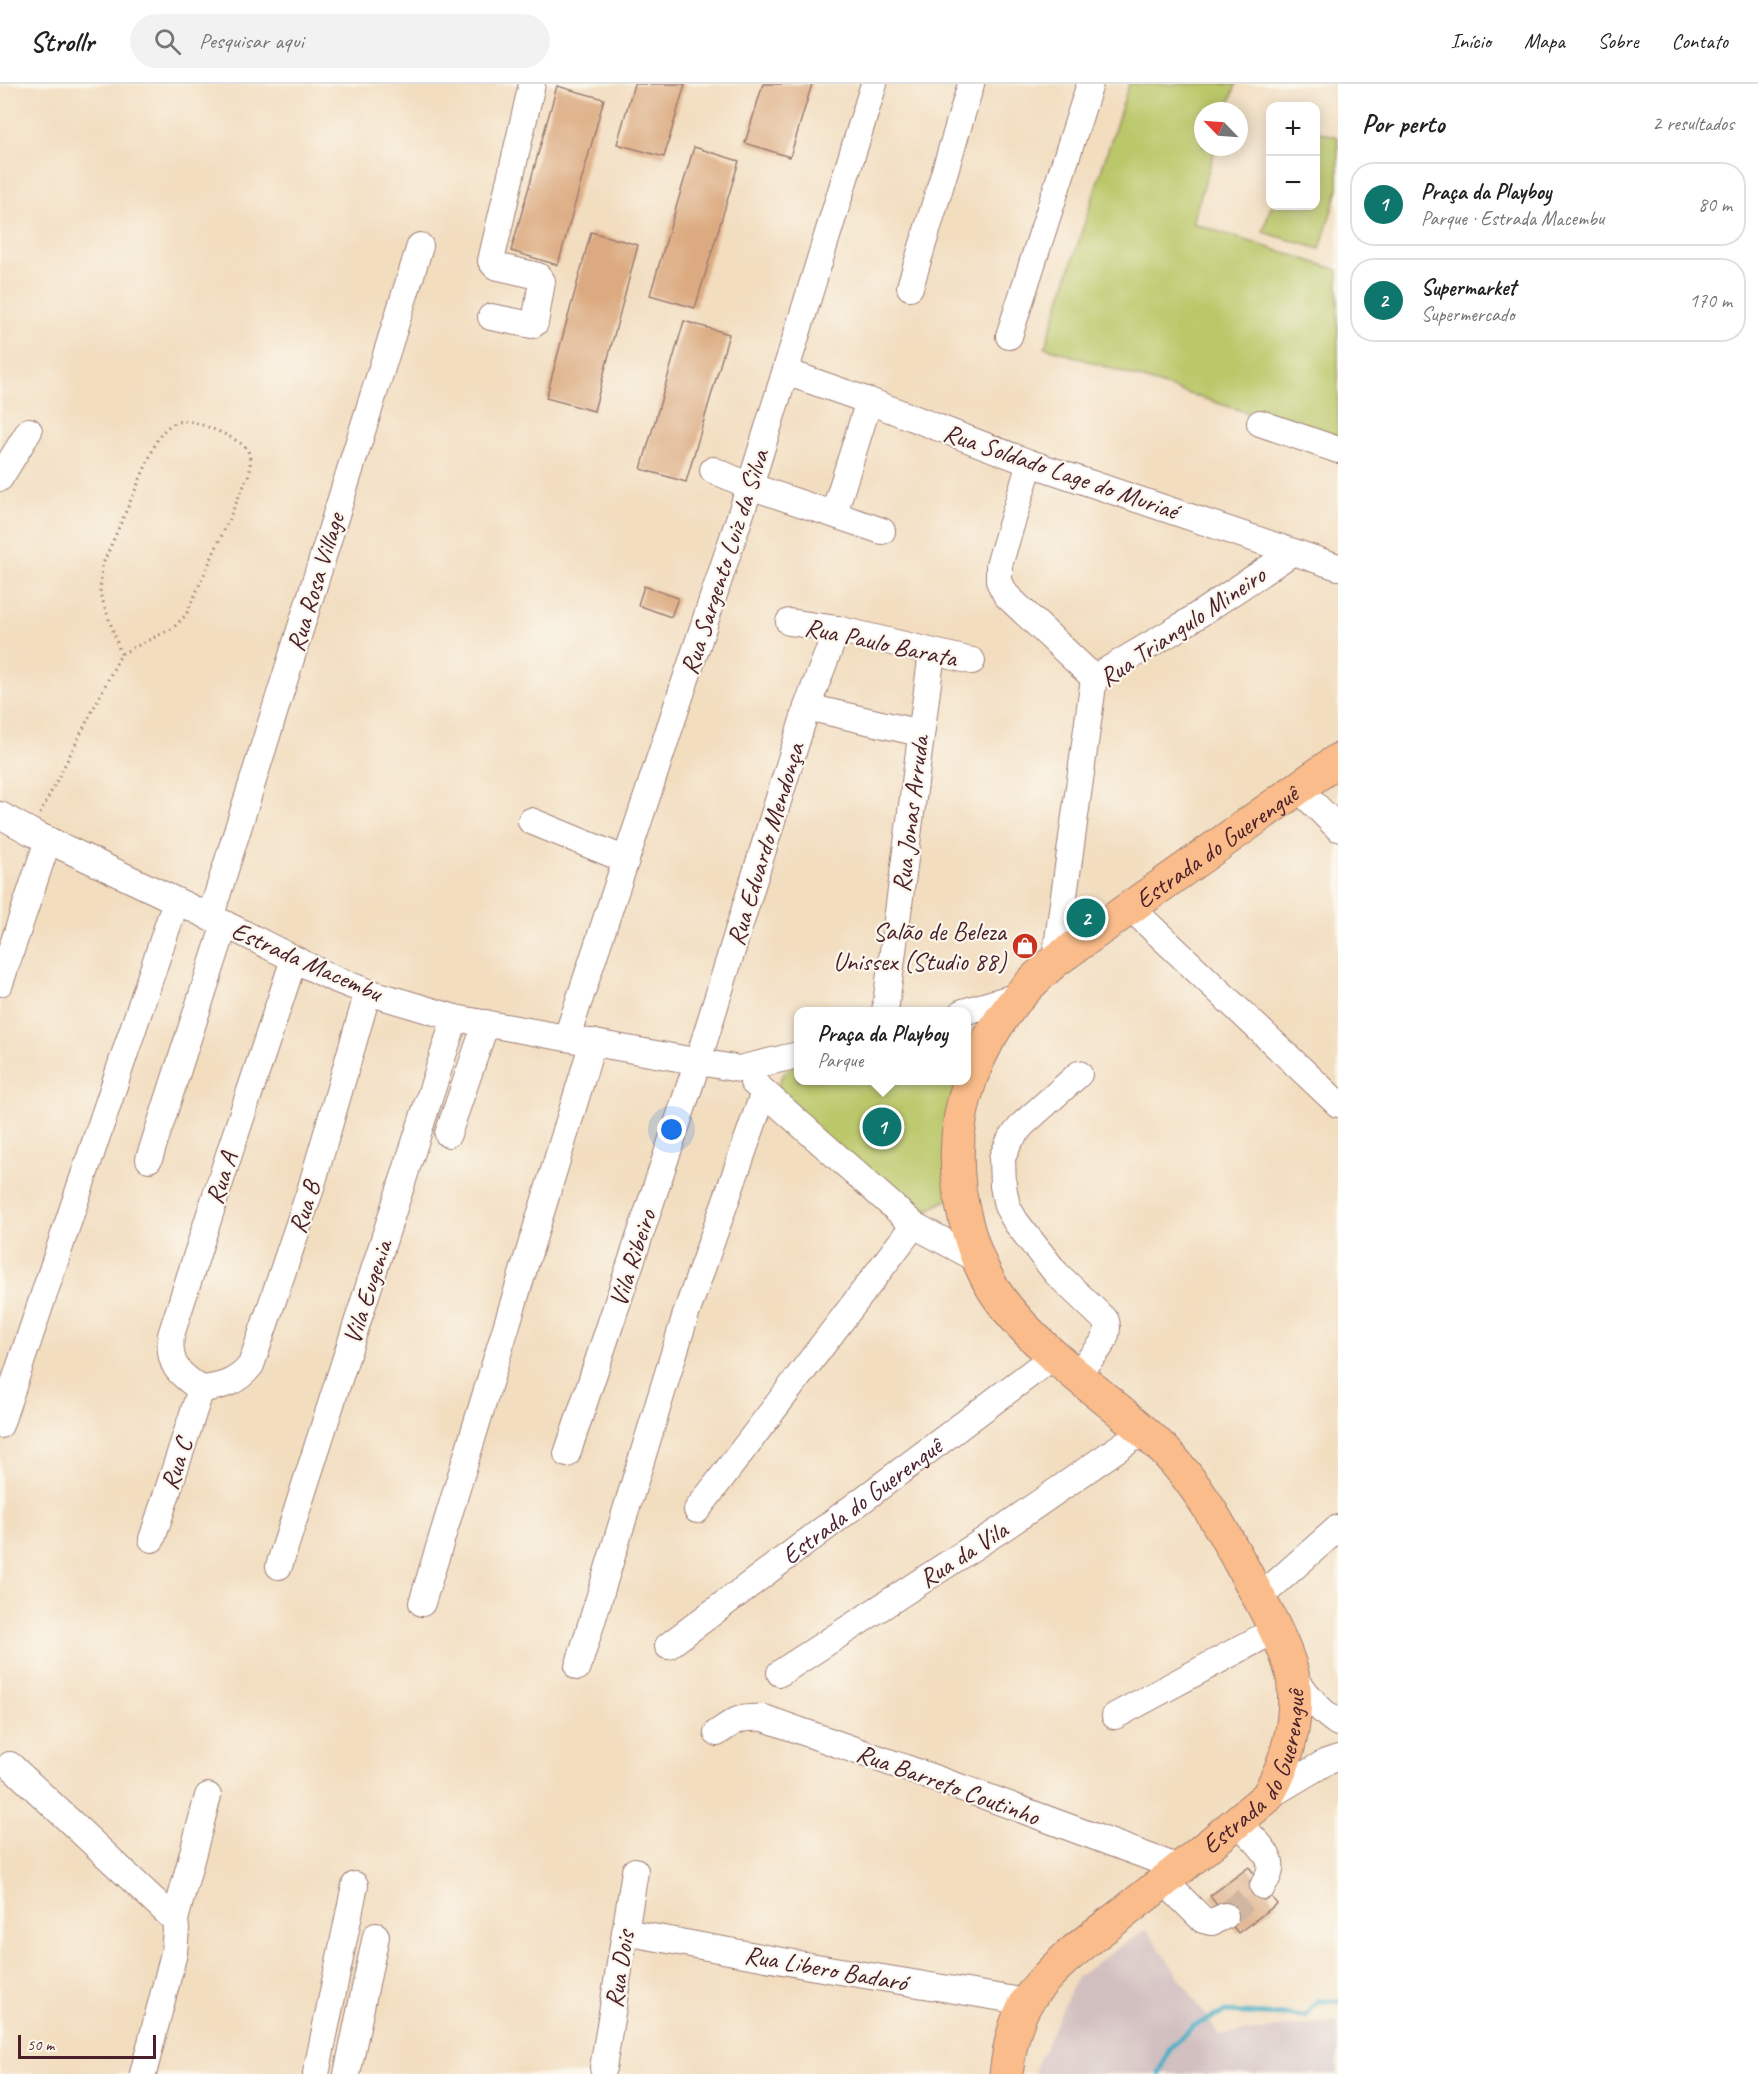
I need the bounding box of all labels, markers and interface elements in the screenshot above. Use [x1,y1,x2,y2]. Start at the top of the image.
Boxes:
search box [130,14,550,68]
text: Strollr [30,24,94,59]
icon: search [151,25,184,58]
text: Pesquisar aqui [199,27,304,55]
text: Início [1451,28,1491,54]
text: Mapa [1524,28,1565,54]
text: Sobre [1598,28,1638,54]
text: Contato [1671,28,1728,54]
north arrow [1194,102,1248,156]
map controls [1266,102,1320,210]
button: + [1266,102,1320,156]
text: Por perto [1362,107,1444,140]
text: 2 resultados [1652,111,1734,136]
button: − [1266,156,1320,210]
text: Praça da Playboy [1421,178,1551,206]
text: 1 [1379,192,1388,217]
text: 80 m [1698,192,1732,217]
text: Parque · Estrada Macembu [1421,206,1604,231]
text: Supermarket [1421,274,1516,302]
text: 2 [1379,288,1388,313]
text: 170 m [1689,288,1732,313]
text: Supermercado [1421,302,1515,327]
street label: Rua Soldado Lage do Muriaé [939,416,1186,528]
street label: Rua Sargento Luiz da Silva [673,444,777,679]
street label: Rua Rosa Village [279,507,353,655]
street label: Rua Triangulo Mineiro [1093,558,1273,694]
street label: Rua Paulo Barata [802,610,961,675]
street label: Rua Jonas Arruda [885,732,937,894]
street label: Rua Eduardo Mendonça [719,737,812,949]
street label: Estrada do Guerenguê [1129,776,1307,916]
pin: 2 [1066,896,1106,940]
street label: Estrada Macembu [226,914,389,1010]
place label: Salão de Beleza Unissex (Studio 88) [833,915,1008,978]
shop icon: Salão de Beleza Unissex (Studio 88) [1010,931,1040,961]
popup [794,1007,971,1085]
text: Praça da Playboy [817,1020,948,1048]
text: Parque [817,1048,863,1073]
pin: 1 [862,1104,902,1150]
your location [657,1115,686,1144]
street label: Rua A [198,1146,246,1208]
street label: Rua B [281,1175,329,1237]
street label: Vila Ribeiro [601,1204,664,1311]
street label: Vila Eugenia [335,1234,400,1348]
street label: Estrada do Guerenguê [775,1428,951,1572]
street label: Rua C [153,1431,201,1494]
street label: Rua da Vila [913,1513,1015,1595]
street label: Estrada do Guerenguê [1195,1686,1312,1861]
street label: Rua Barreto Coutinho [852,1736,1045,1833]
street label: Rua Dois [597,1926,642,2010]
street label: Rua Libero Badaró [742,1938,913,2000]
scale bar [18,2032,156,2060]
text: 50 m [27,2035,54,2055]

